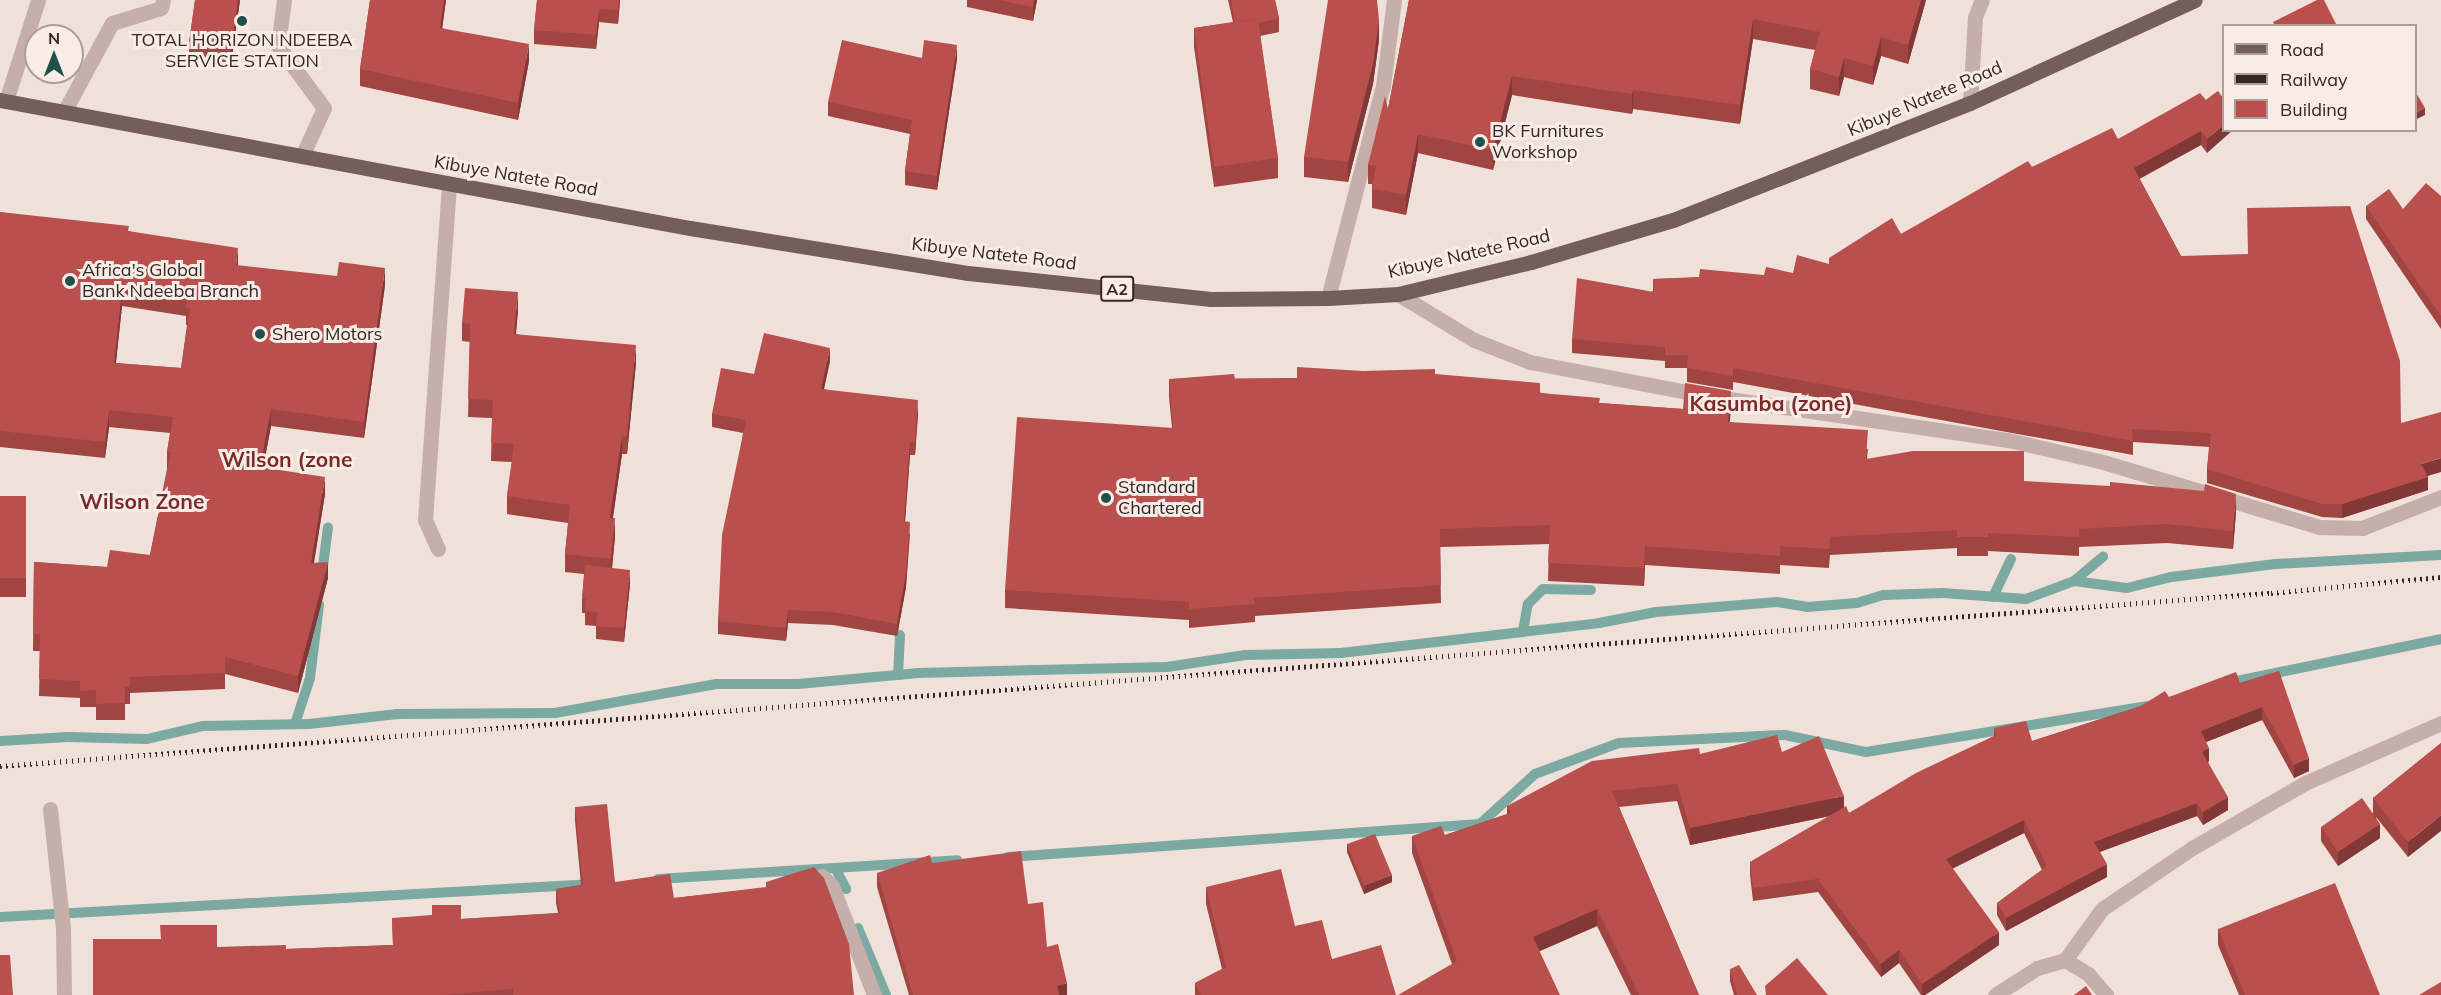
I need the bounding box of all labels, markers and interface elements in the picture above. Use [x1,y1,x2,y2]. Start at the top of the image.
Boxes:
marker: TOTAL HORIZON NDEEBA SERVICE STATION [235,14,249,28]
north arrow [24,24,84,84]
legend [2222,24,2417,132]
text: N [48,28,60,48]
place label: TOTAL HORIZON NDEEBA SERVICE STATION [131,30,353,72]
text: Road [2280,38,2324,61]
street label: Kibuye Natete Road [1844,57,2006,141]
text: Railway [2280,68,2348,91]
text: Building [2280,98,2348,121]
place label: BK Furnitures Workshop [1492,121,1604,164]
marker: BK Furnitures Workshop [1473,135,1487,149]
street label: Kibuye Natete Road [432,151,600,201]
street label: Kibuye Natete Road [1386,225,1552,283]
street label: Kibuye Natete Road [910,233,1078,275]
place label: Africa's Global Bank Ndeeba Branch [82,260,259,302]
marker: Africa's Global Bank Ndeeba Branch [63,274,77,288]
road number: A2 [1099,276,1135,302]
place label: Shero Motors [272,323,382,345]
marker: Shero Motors [253,327,267,341]
district label: Kasumba (zone) [1690,390,1852,416]
district label: Wilson (zone [222,446,352,472]
place label: Standard Chartered [1118,477,1202,520]
district label: Wilson Zone [80,488,204,514]
marker: Standard Chartered [1099,491,1113,505]

